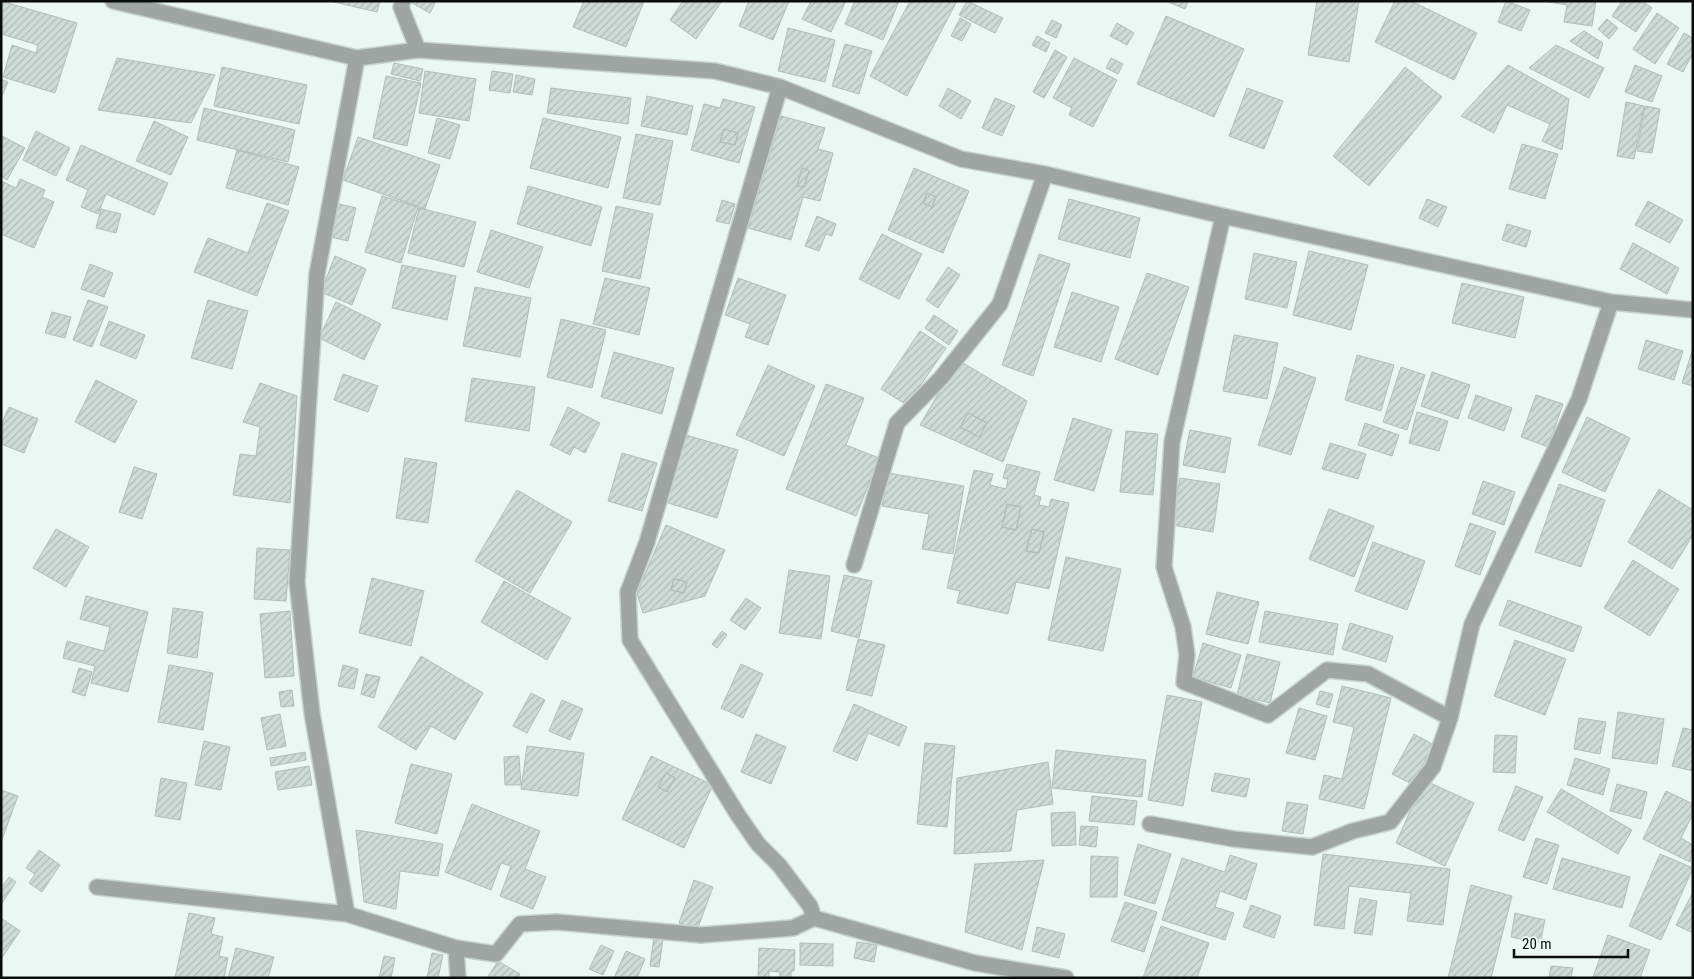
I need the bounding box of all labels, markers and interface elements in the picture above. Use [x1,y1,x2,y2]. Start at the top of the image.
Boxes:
scale bar [1514,926,1628,958]
text: 20 m [1522,935,1552,953]

